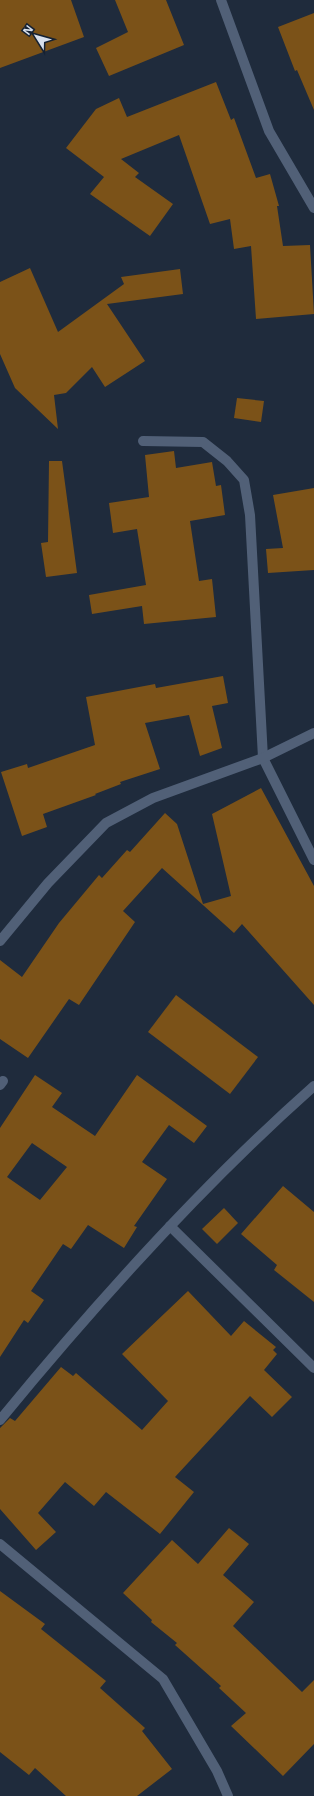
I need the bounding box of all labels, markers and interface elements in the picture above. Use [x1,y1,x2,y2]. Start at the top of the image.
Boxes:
north arrow [16,16,56,56]
text: N [19,22,36,38]

